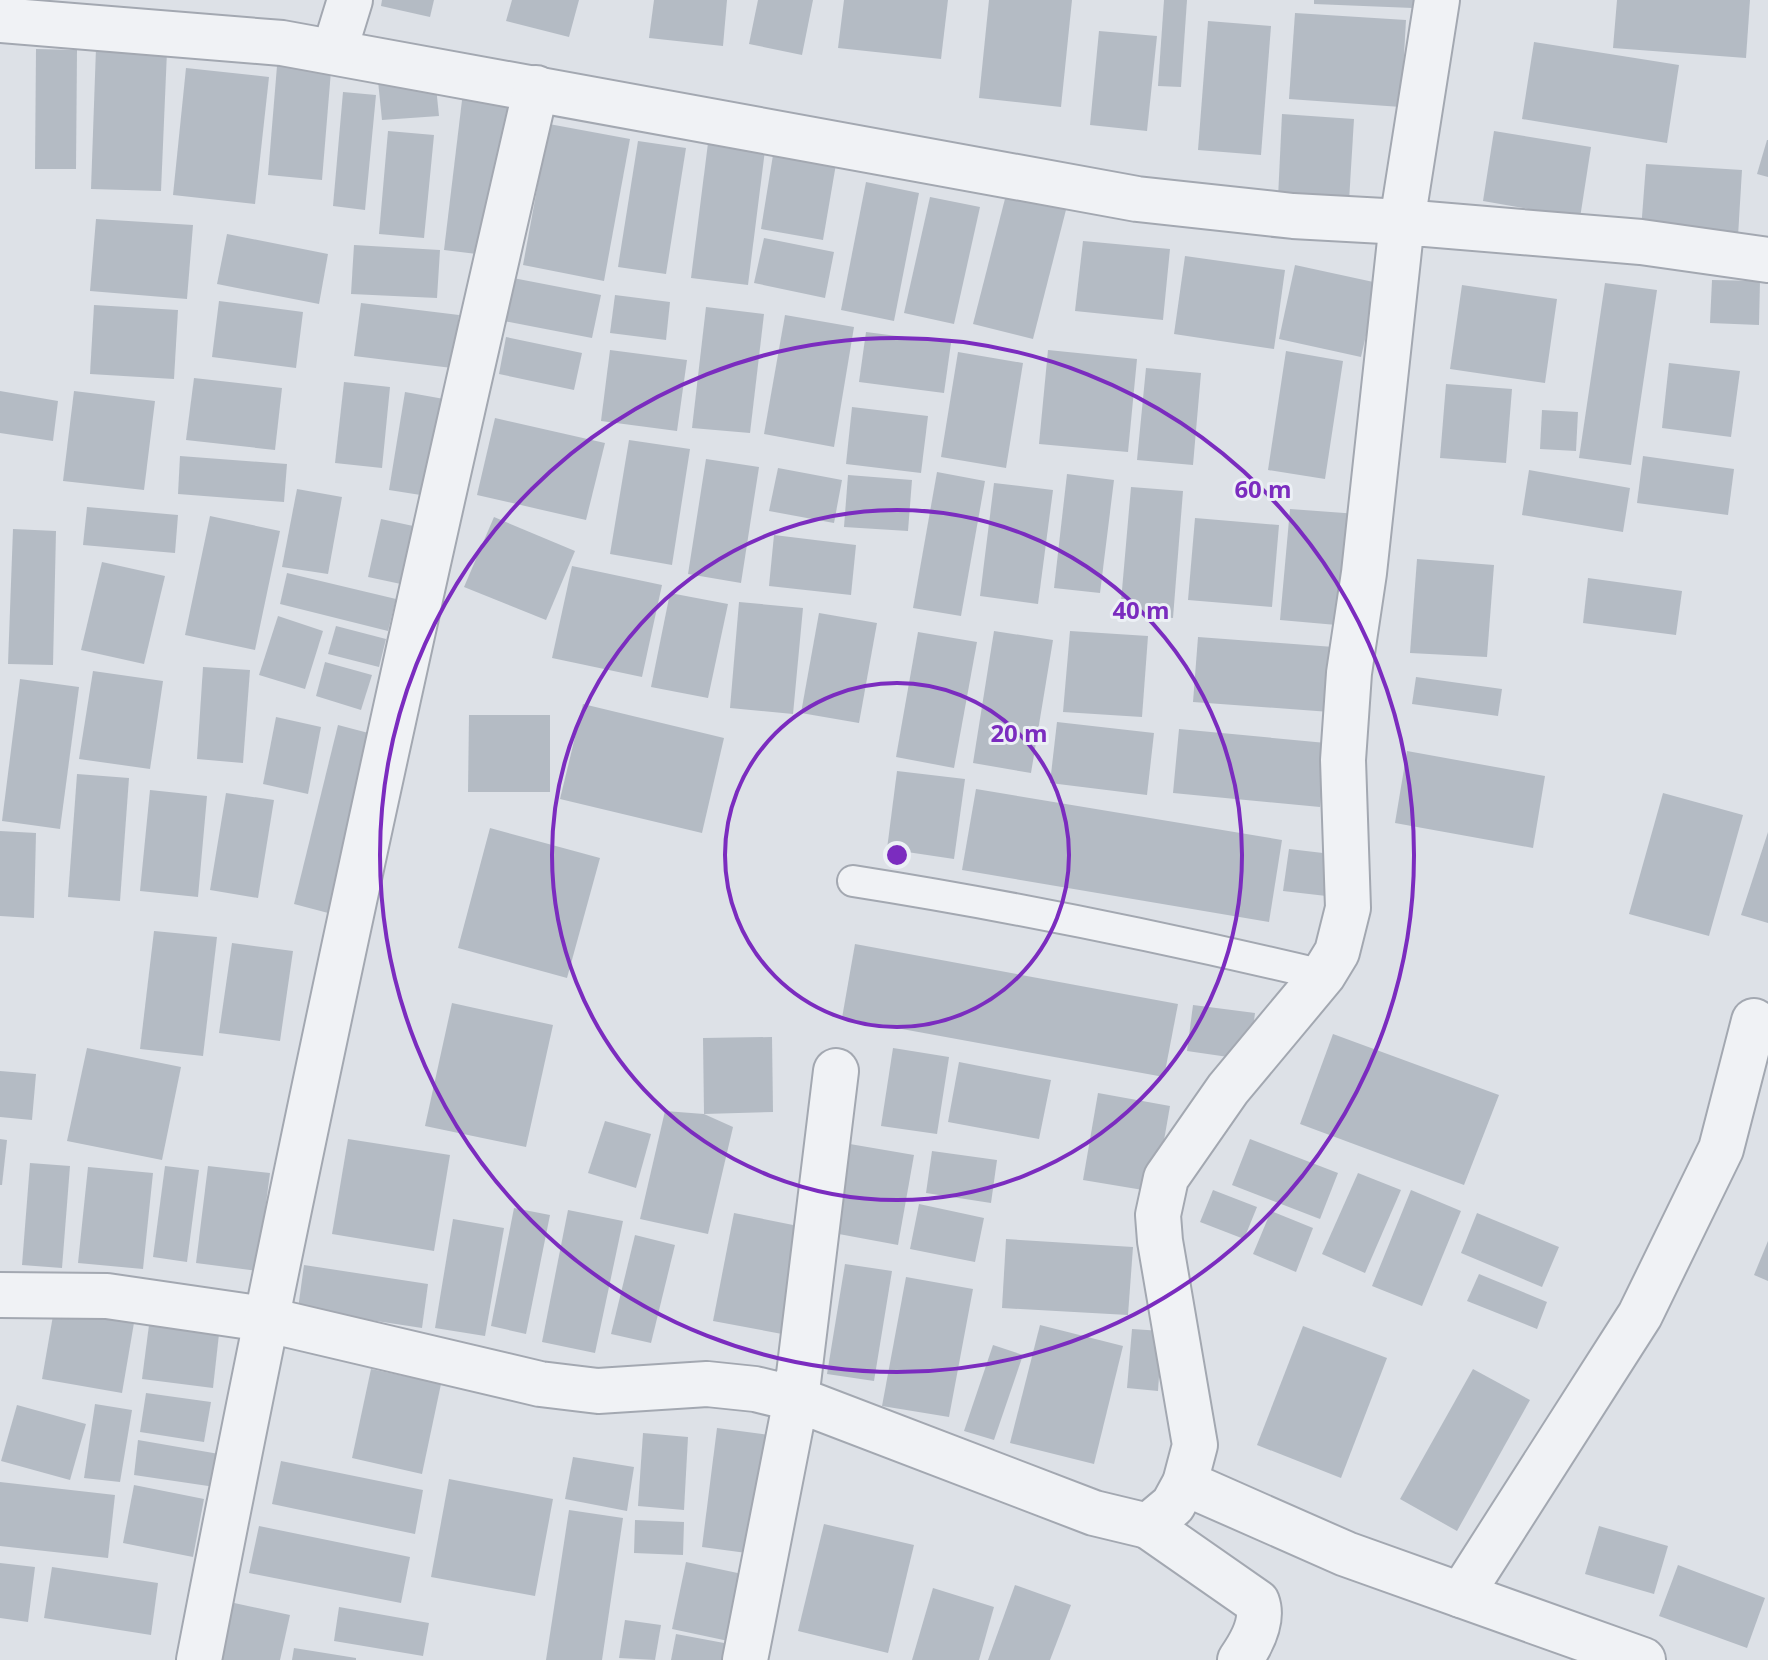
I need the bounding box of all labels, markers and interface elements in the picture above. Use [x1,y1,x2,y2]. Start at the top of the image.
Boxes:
text: 60 m [1234,472,1292,505]
text: 40 m [1112,593,1170,626]
text: 20 m [990,716,1048,749]
centre of rings [883,841,911,869]

